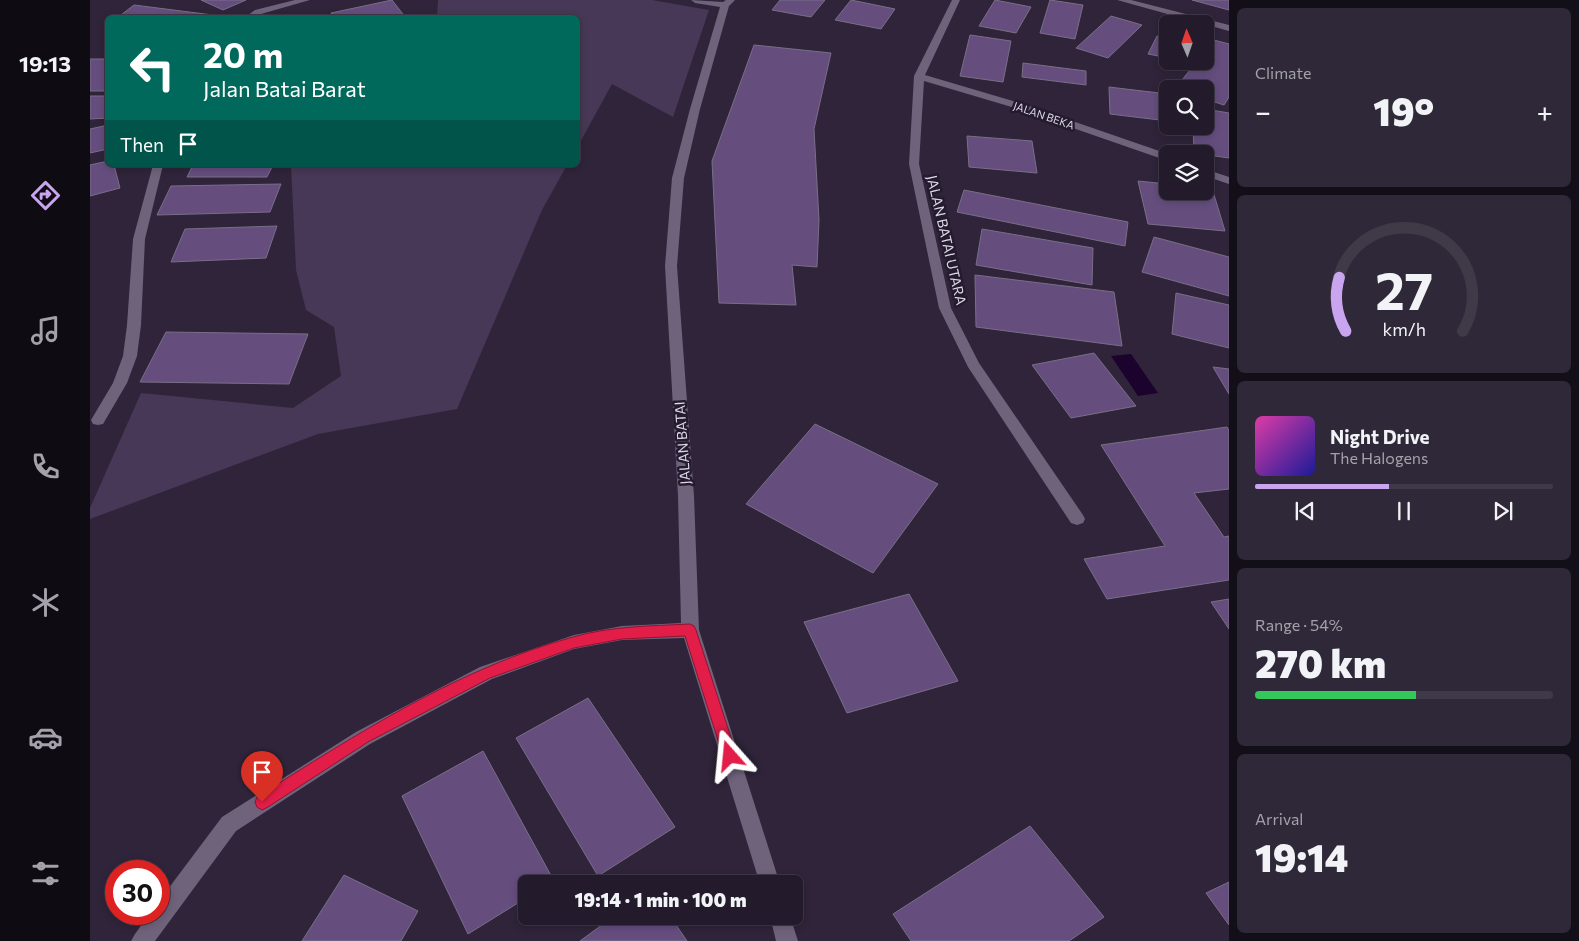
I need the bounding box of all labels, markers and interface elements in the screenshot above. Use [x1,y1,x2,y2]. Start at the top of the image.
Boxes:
north arrow [1159,15,1214,70]
map controls [1159,15,1214,200]
text: 20 m [203,32,283,75]
icon: left [120,35,185,100]
text: 19:13 [19,50,71,77]
text: Climate [1255,63,1311,82]
text: Jalan Batai Barat [203,75,366,102]
button: search [1159,80,1214,135]
text: 19° [1373,87,1434,134]
text: − [1255,94,1271,128]
text: + [1537,94,1553,128]
street label: JALAN BEKA [1011,98,1077,133]
icon: arrive [174,130,202,158]
text: Then [120,133,164,156]
button: layers [1159,145,1214,200]
street label: JALAN BATAI UTARA [924,173,970,307]
icon: directions [28,178,63,213]
text: 27 [1375,257,1433,321]
icon: music [28,313,63,348]
text: km/h [1382,318,1426,340]
street label: JALAN BATAI [671,401,693,485]
text: Night Drive [1330,425,1430,448]
text: The Halogens [1330,448,1428,467]
icon: phone [28,449,63,484]
icon: previous [1291,497,1319,525]
icon: pause [1390,497,1418,525]
icon: next [1489,497,1517,525]
icon: climate [28,585,63,620]
text: Range · 54% [1255,615,1343,634]
text: 270 km [1255,639,1386,686]
icon: car [28,720,63,755]
position arrow [703,729,755,781]
pin [241,751,283,802]
icon: arrive [248,758,276,786]
text: Arrival [1255,809,1303,828]
text: 19:14 [1255,833,1348,880]
icon: filters [28,856,63,891]
speed limit sign: 30 [105,860,170,925]
text: 19:14 · 1 min · 100 m [574,888,747,911]

